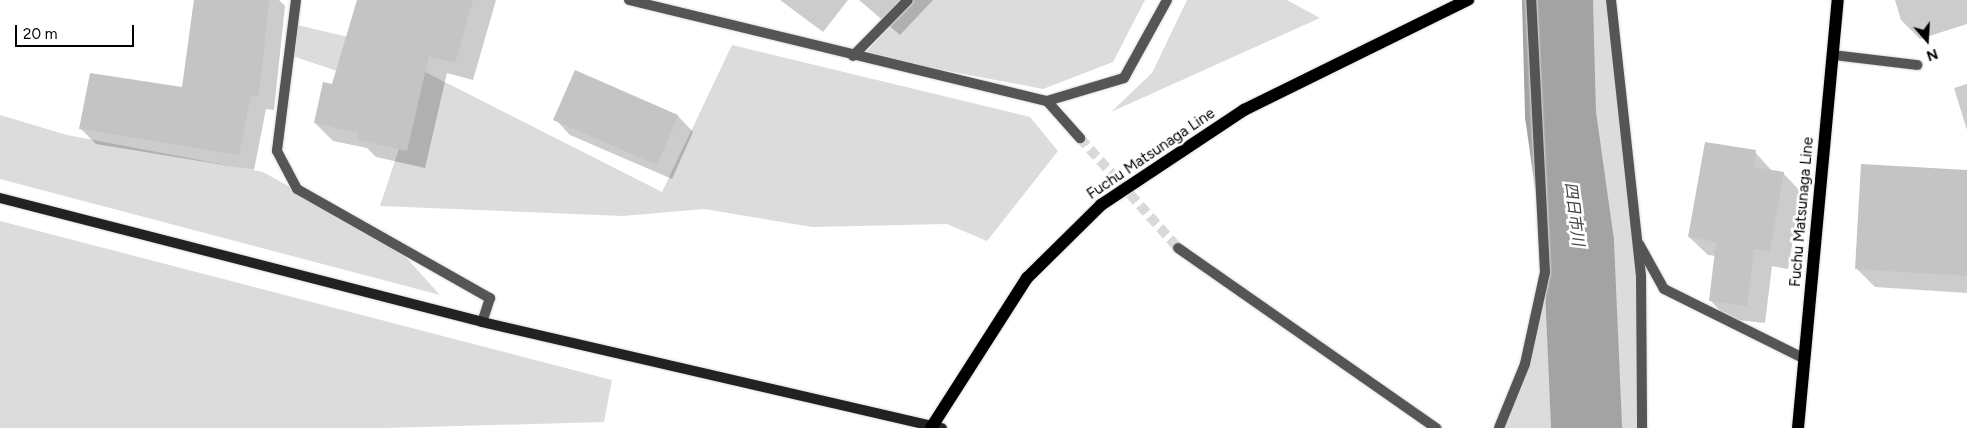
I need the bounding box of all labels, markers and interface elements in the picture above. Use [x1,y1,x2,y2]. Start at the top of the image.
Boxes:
scale bar [18,15,136,47]
north arrow [1902,15,1952,65]
text: 20 m [23,25,57,43]
text: N [1924,45,1940,64]
street label: Fuchu Matsunaga Line [1084,105,1218,203]
street label: Fuchu Matsunaga Line [1786,136,1818,288]
water label: 四日市川 [1561,181,1587,247]

